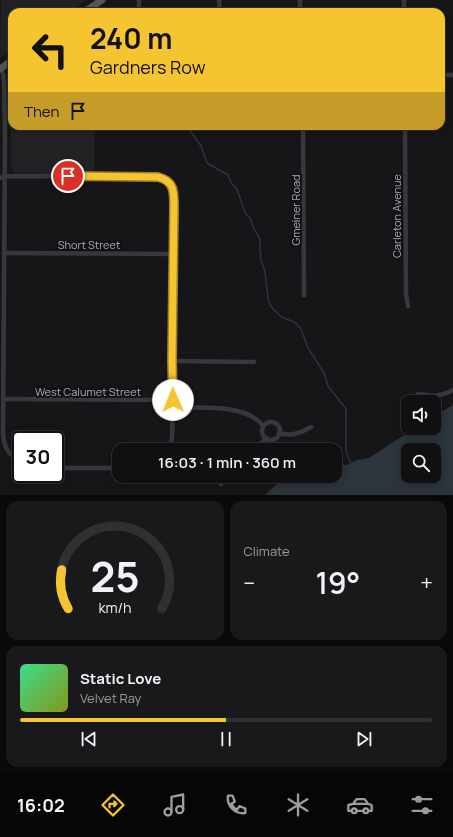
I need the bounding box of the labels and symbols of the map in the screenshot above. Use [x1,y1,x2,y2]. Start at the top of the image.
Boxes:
pin [51,159,85,193]
street label: Carleton Avenue [389,173,404,258]
street label: Gmeiner Road [288,174,303,246]
street label: Short Street [58,237,120,252]
position arrow [152,379,194,421]
street label: West Calumet Street [35,384,141,399]
speed limit sign: 30 [12,431,64,483]

